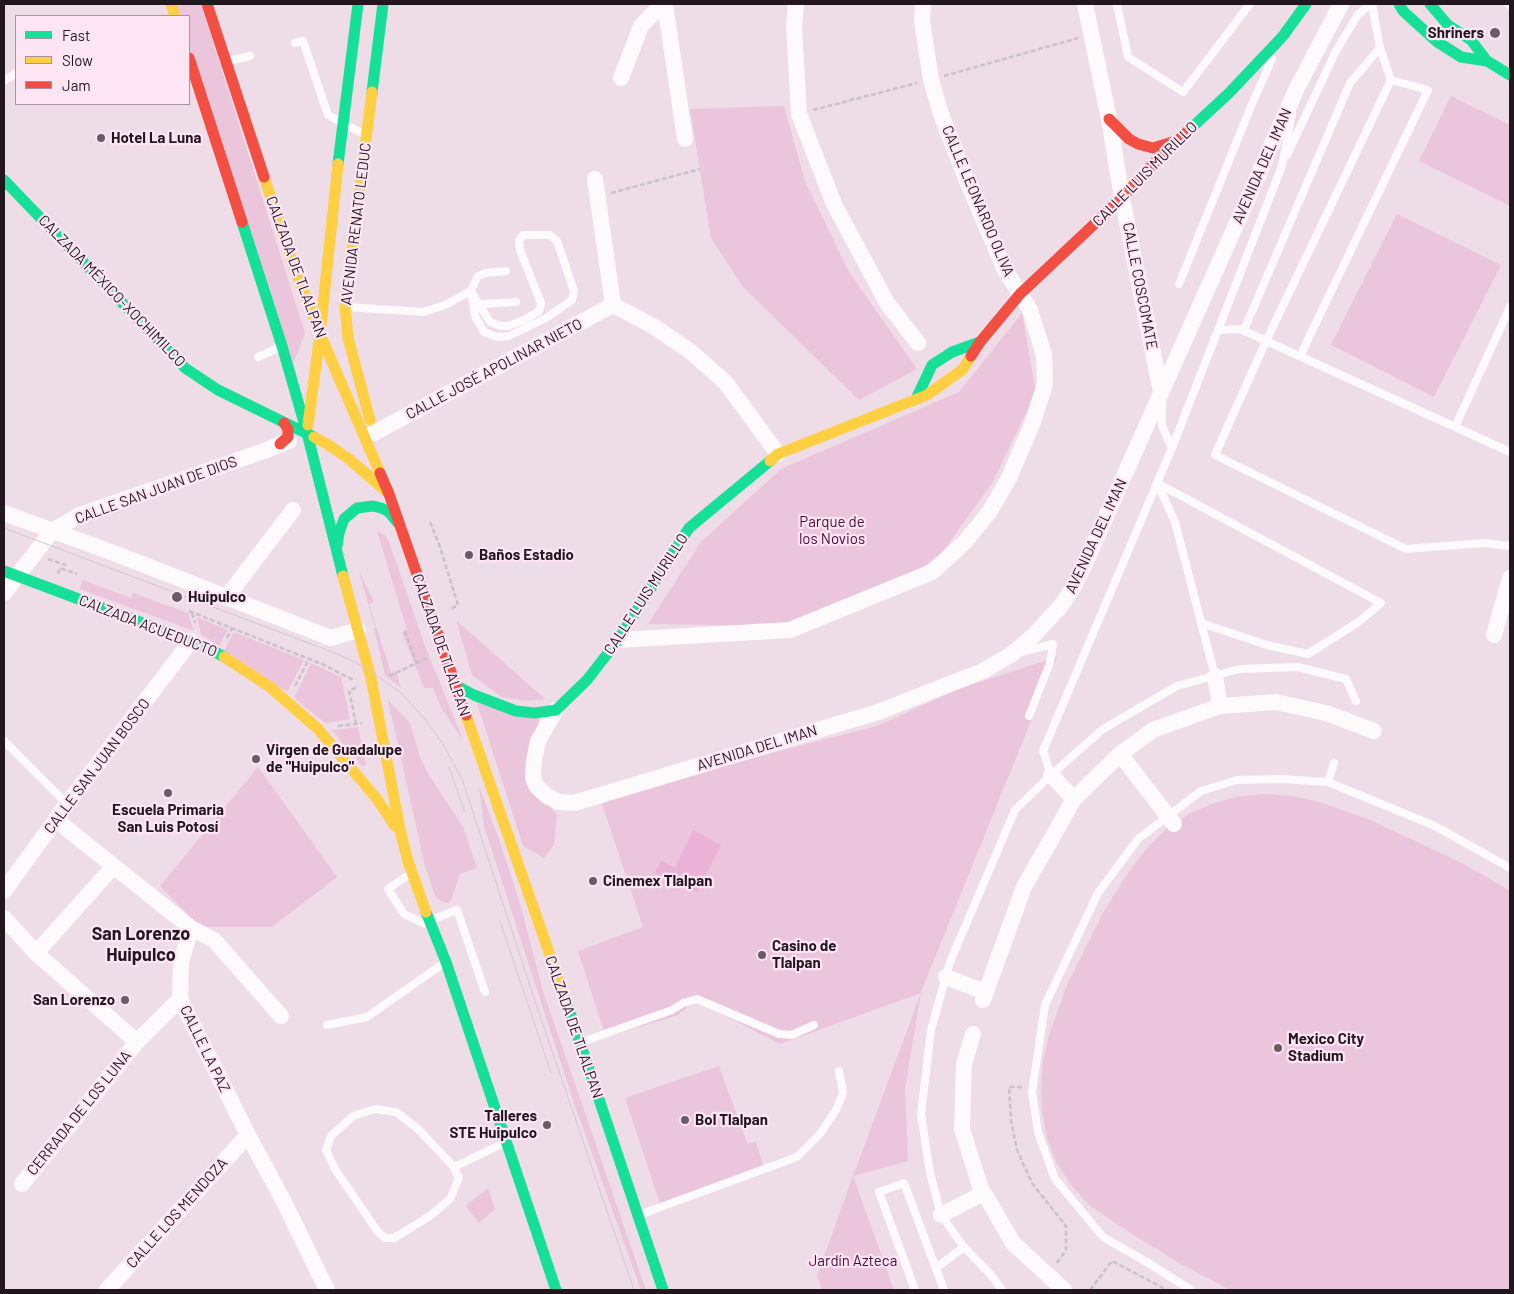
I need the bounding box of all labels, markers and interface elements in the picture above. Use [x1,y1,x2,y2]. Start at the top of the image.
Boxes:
legend [15,15,190,105]
place label: Shriners [1428,24,1484,42]
text: Fast [62,26,90,44]
marker: Shriners [1488,26,1502,40]
text: Slow [62,51,93,69]
text: Jam [62,76,91,94]
street label: AVENIDA DEL IMAN [1228,105,1296,227]
street label: CALLE LUIS MURILLO [1089,118,1201,230]
street label: CALLE LEONARDO OLIVA [938,123,1018,279]
place label: Hotel La Luna [111,129,201,147]
marker: Hotel La Luna [95,132,107,144]
street label: AVENIDA RENATO LEDUC [337,142,375,306]
street label: CALZADA DE TLALPAN [262,194,330,340]
street label: CALZADA MÉXICO-XOCHIMILCO [35,211,189,371]
street label: CALLE COSCOMATE [1119,221,1161,351]
street label: CALLE JOSÉ APOLINAR NIETO [403,315,585,423]
street label: CALLE SAN JUAN DE DIOS [72,452,240,528]
street label: AVENIDA DEL IMAN [1061,476,1131,596]
park label: Parque de los Novios [799,513,865,548]
street label: CALLE LUIS MURILLO [600,530,692,658]
place label: Baños Estadio [479,546,574,564]
marker: Baños Estadio [463,549,475,561]
street label: CALZADA DE TLALPAN [408,571,474,719]
place label: Huipulco [188,588,246,606]
marker: Huipulco [170,590,184,604]
street label: CALZADA ACUEDUCTO [76,591,220,661]
street label: CALLE SAN JUAN BOSCO [40,695,154,837]
street label: AVENIDA DEL IMAN [695,721,819,775]
place label: Virgen de Guadalupe de "Huipulco" [266,741,402,776]
marker: Virgen de Guadalupe de "Huipulco" [250,753,262,765]
marker: Escuela Primaria San Luis Potosí [162,787,174,799]
place label: Escuela Primaria San Luis Potosí [112,801,224,836]
place label: Cinemex Tlalpan [603,872,712,890]
marker: Cinemex Tlalpan [587,875,599,887]
district label: San Lorenzo Huipulco [92,923,190,966]
place label: Casino de Tlalpan [772,937,837,972]
marker: Casino de Tlalpan [756,949,768,961]
street label: CALZADA DE TLALPAN [541,953,607,1101]
place label: San Lorenzo [33,991,115,1009]
marker: San Lorenzo [119,994,131,1006]
street label: CALLE LA PAZ [176,1002,234,1096]
place label: Mexico City Stadium [1288,1030,1364,1065]
marker: Mexico City Stadium [1272,1042,1284,1054]
street label: CERRADA DE LOS LUNA [23,1047,135,1179]
place label: Talleres STE Huipulco [450,1107,537,1142]
place label: Bol Tlalpan [695,1111,768,1129]
marker: Bol Tlalpan [679,1114,691,1126]
marker: Talleres STE Huipulco [541,1119,553,1131]
street label: CALLE LOS MENDOZA [123,1154,231,1272]
park label: Jardín Azteca [809,1252,897,1270]

